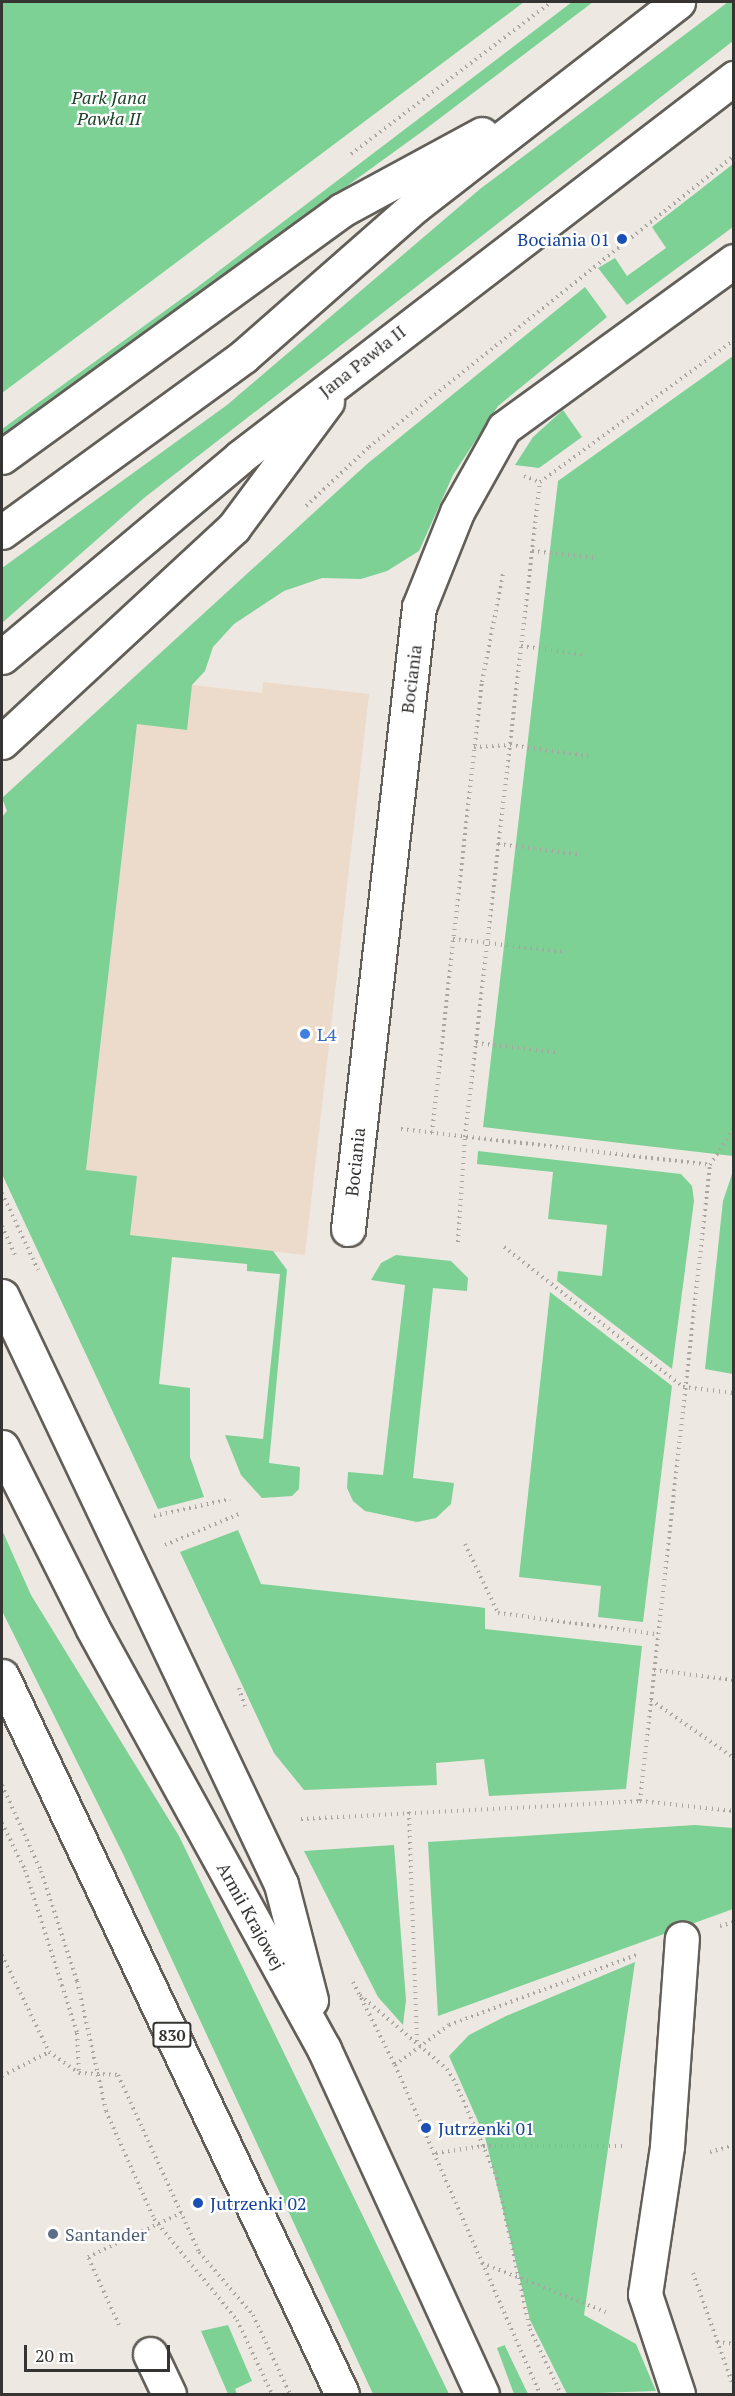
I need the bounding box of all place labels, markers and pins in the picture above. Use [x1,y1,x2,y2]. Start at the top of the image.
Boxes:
place label: Bociania 01 [517,228,610,250]
marker: Bociania 01 [615,232,629,246]
place label: L4 [317,1023,336,1045]
marker: L4 [298,1027,312,1041]
place label: Jutrzenki 01 [438,2117,535,2139]
marker: Jutrzenki 01 [419,2121,433,2135]
place label: Jutrzenki 02 [210,2192,307,2214]
marker: Jutrzenki 02 [191,2196,205,2210]
place label: Santander [65,2223,147,2245]
marker: Santander [46,2227,60,2241]

